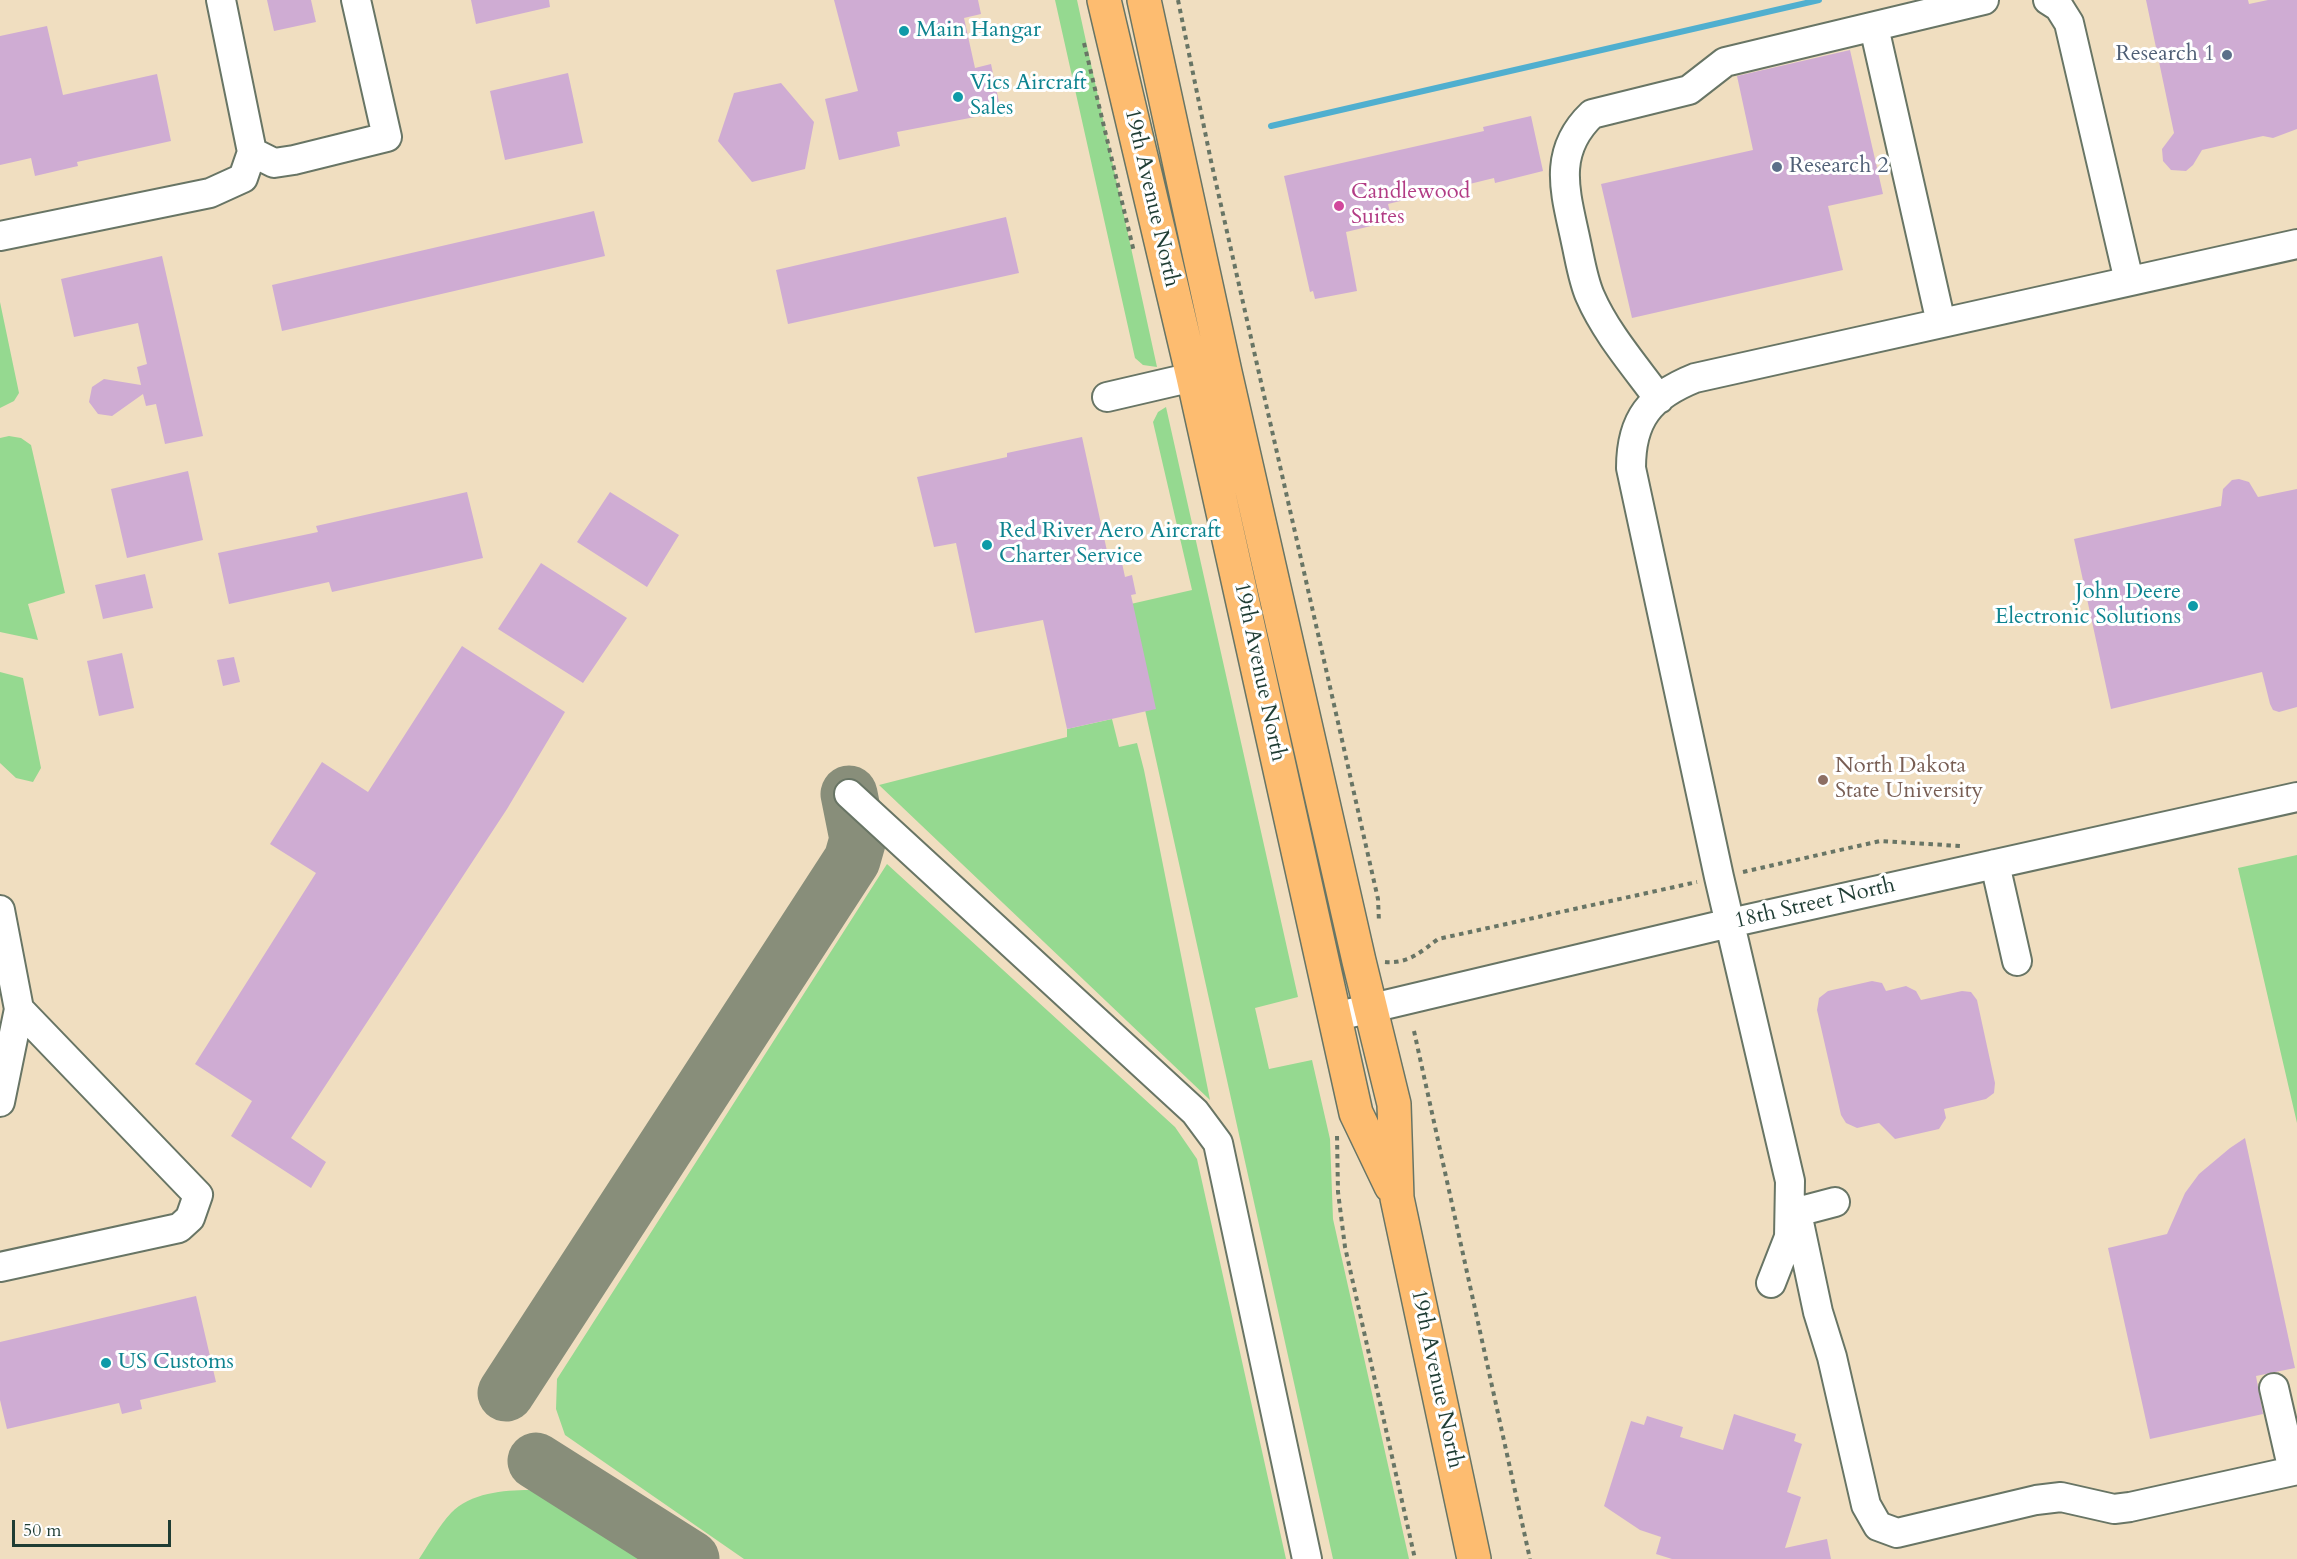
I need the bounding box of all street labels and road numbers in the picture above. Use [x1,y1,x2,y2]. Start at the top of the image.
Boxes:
street label: 19th Avenue North [1118,106,1184,290]
street label: 19th Avenue North [1227,580,1291,764]
street label: 18th Street North [1732,873,1898,935]
street label: 19th Avenue North [1404,1287,1468,1471]

